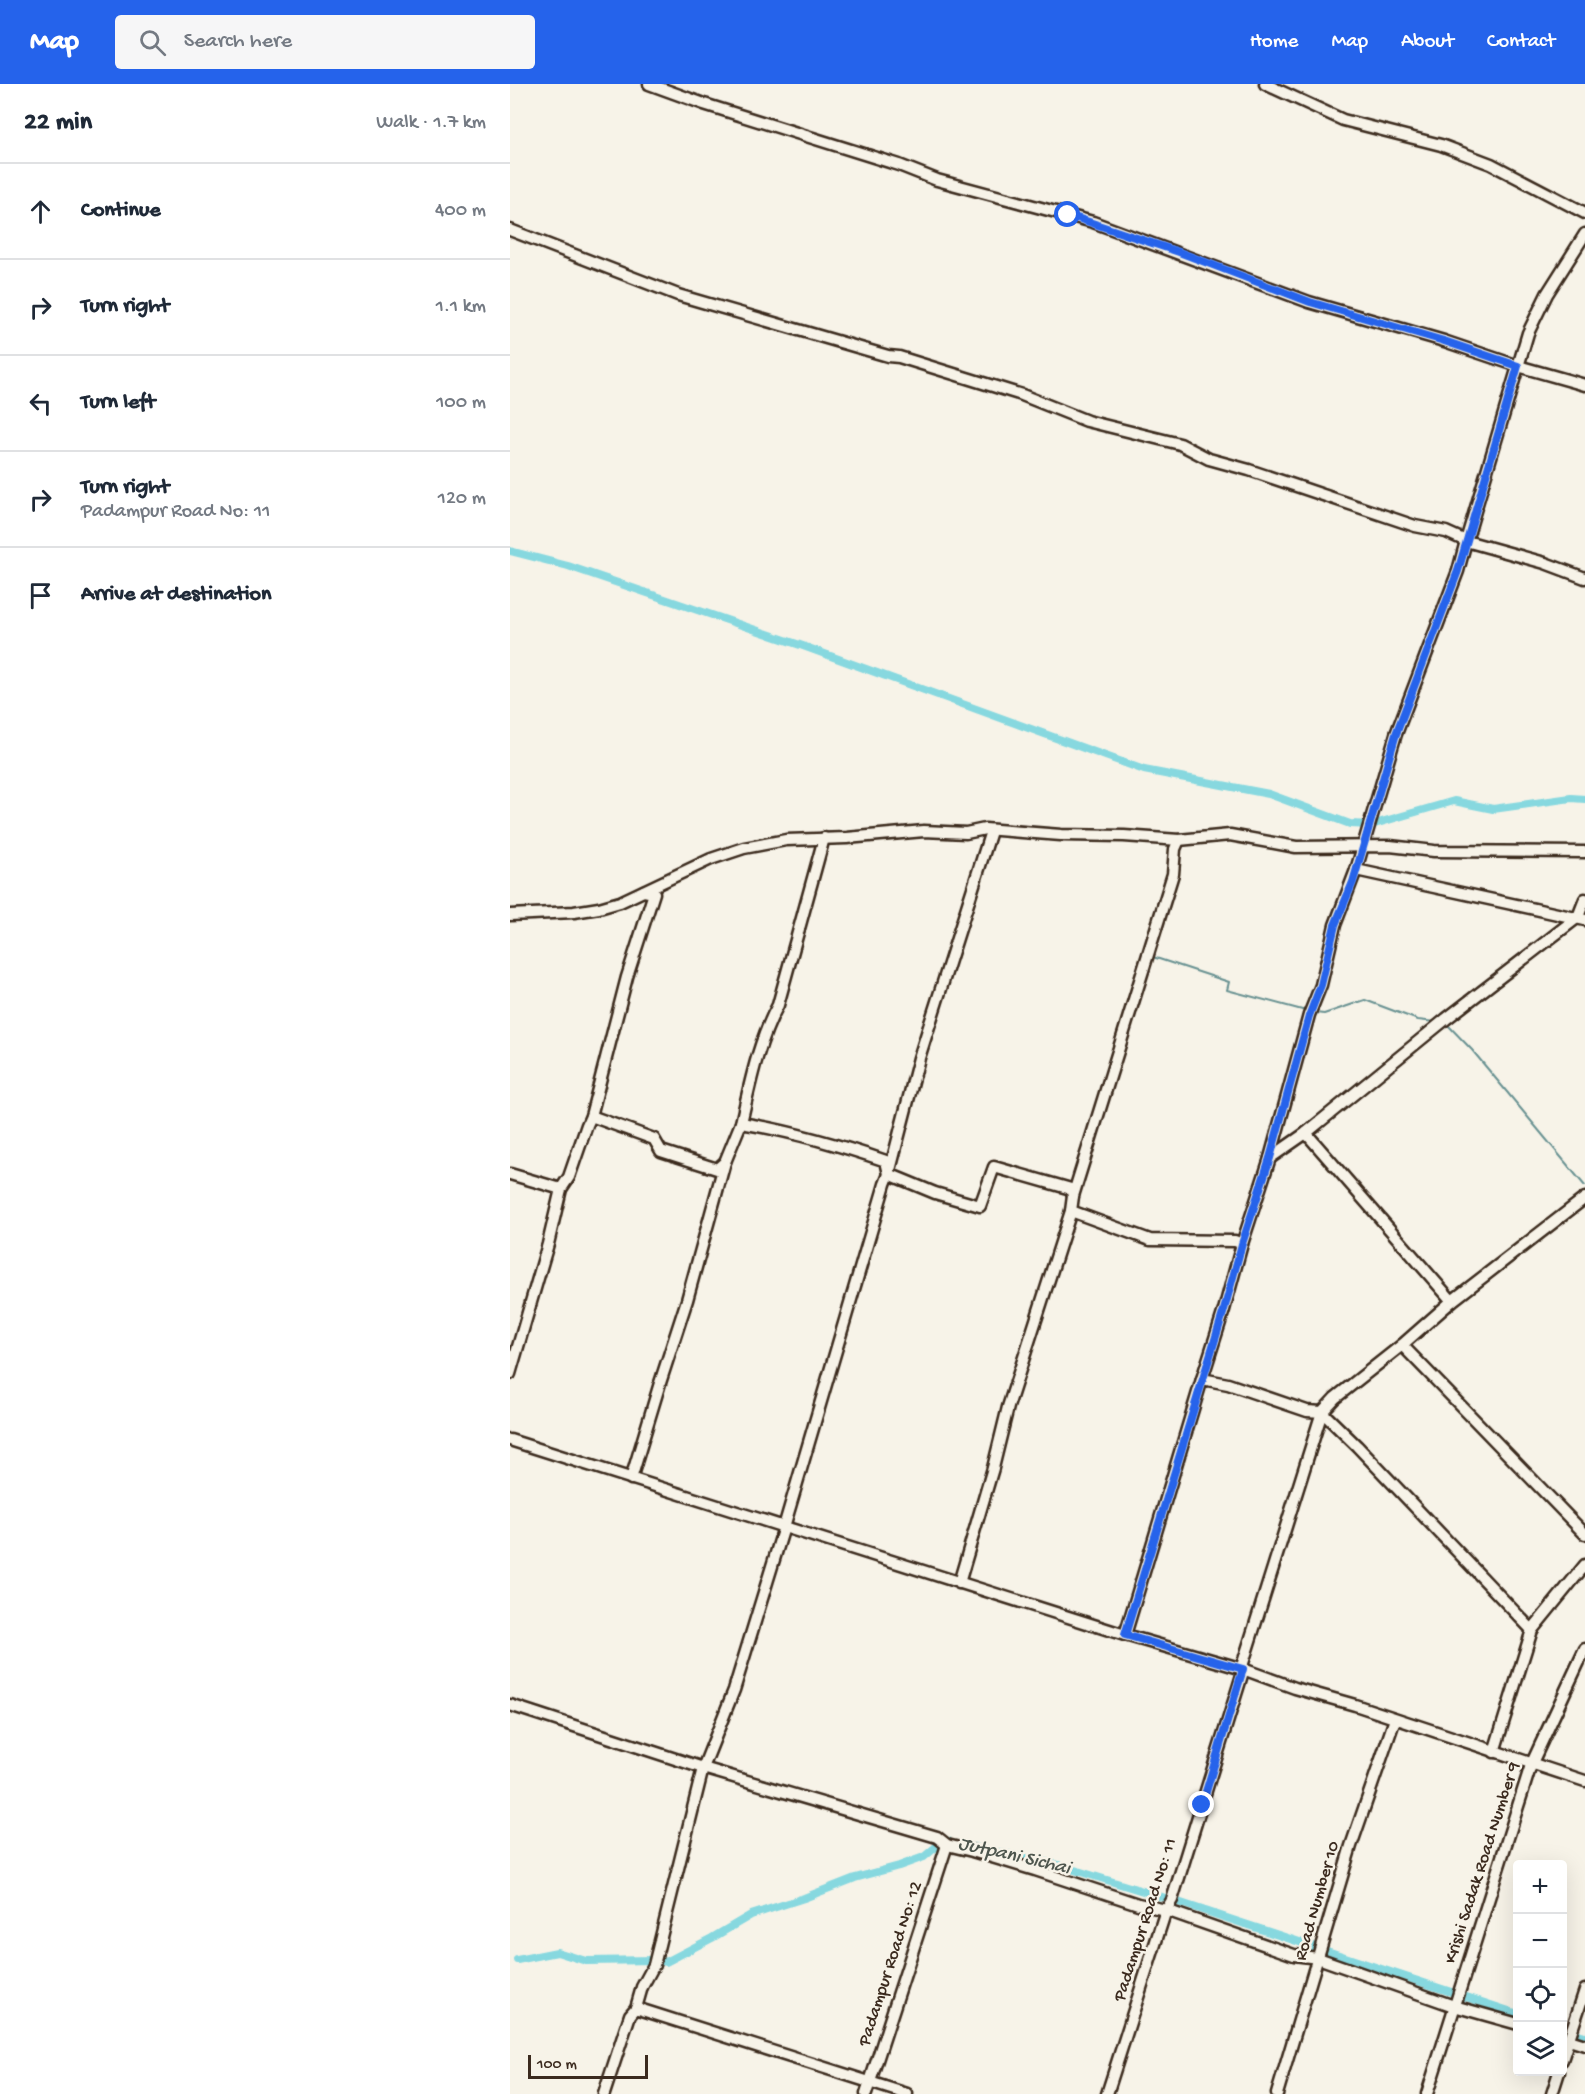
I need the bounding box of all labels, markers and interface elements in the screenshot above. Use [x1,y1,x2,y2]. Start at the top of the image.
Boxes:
search box [115,15,535,69]
text: Map [30,26,79,59]
icon: search [136,26,169,59]
text: Search here [184,29,292,55]
text: Home [1250,30,1298,55]
text: Map [1331,30,1368,55]
text: About [1401,30,1454,55]
text: Contact [1487,30,1555,55]
text: 22 min [24,108,92,139]
text: Walk · 1.7 km [376,112,486,135]
icon: ahead [24,195,57,228]
text: Continue [81,198,161,224]
text: 400 m [435,200,486,223]
route start [1054,201,1080,227]
icon: right [24,291,57,324]
text: Turn right [81,294,169,320]
text: 1.1 km [436,296,486,319]
icon: left [24,387,57,420]
text: Turn left [81,390,155,416]
text: 100 m [436,392,486,415]
text: Turn right [81,475,169,501]
icon: right [24,483,57,516]
text: 120 m [438,488,486,511]
text: Padampur Road No: 11 [81,501,270,524]
icon: arrive [24,579,57,612]
text: Arrive at destination [81,582,271,608]
street label: Krishi Sadak Road Number 9 [1440,1760,1526,1966]
route end [1188,1791,1214,1817]
water label: Jutpani Sichai [956,1833,1075,1882]
street label: Padampur Road No: 11 [1109,1836,1182,2005]
street label: Road Number 10 [1291,1839,1345,1963]
map controls [1513,1860,1567,2076]
button: + [1513,1860,1567,1914]
street label: Padampur Road No: 12 [854,1879,928,2050]
button: − [1513,1914,1567,1968]
button: locate [1513,1968,1567,2022]
button: layers [1513,2022,1567,2076]
scale bar [528,2052,648,2080]
text: 100 m [537,2056,577,2075]

